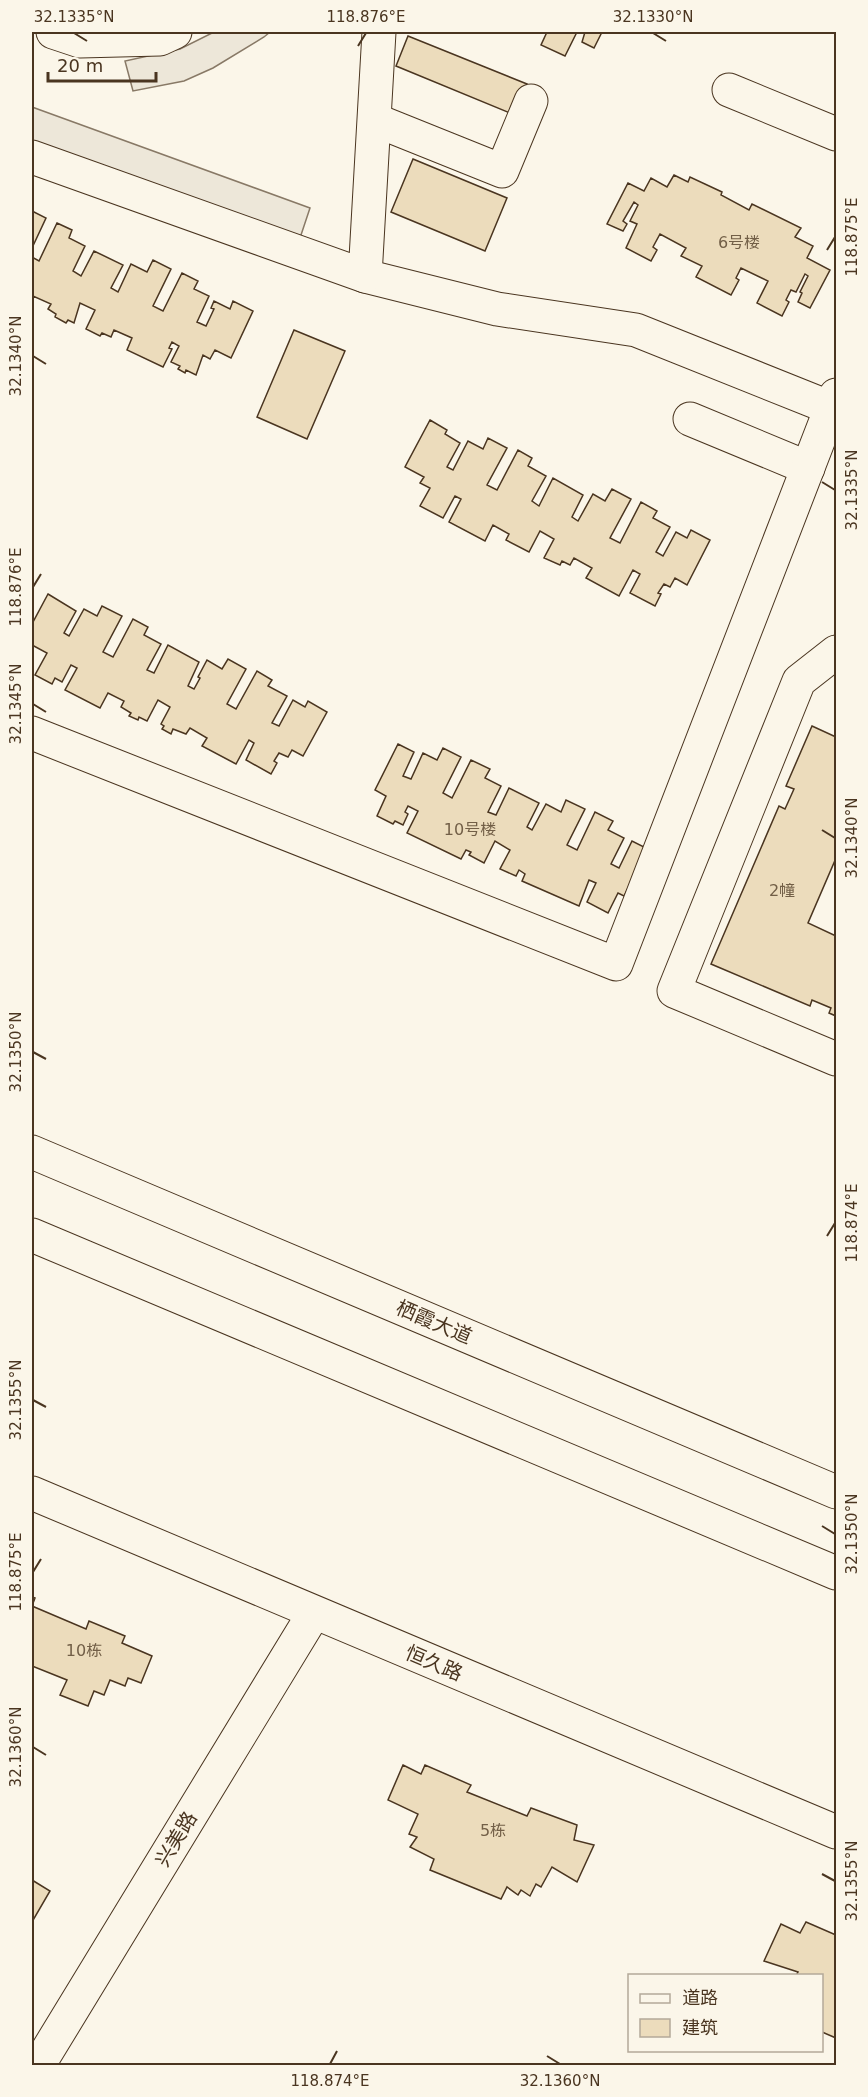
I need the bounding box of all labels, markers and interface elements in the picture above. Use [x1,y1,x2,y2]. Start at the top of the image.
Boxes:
text: 32.1335°N [34,8,114,26]
text: 118.876°E [326,8,406,26]
text: 32.1330°N [613,8,693,26]
scale bar [48,45,156,83]
text: 20 m [57,55,103,76]
text: 118.875°E [843,197,861,277]
house number: 6号楼 [718,233,760,252]
text: 32.1340°N [7,316,25,396]
text: 32.1335°N [843,450,861,530]
text: 118.876°E [7,547,25,627]
text: 32.1345°N [7,664,25,744]
text: 32.1340°N [843,798,861,878]
house number: 10号楼 [444,820,496,839]
house number: 2幢 [769,881,795,900]
text: 32.1350°N [7,1012,25,1092]
text: 118.874°E [843,1183,861,1263]
street label: 栖霞大道 [392,1295,476,1349]
text: 32.1355°N [7,1360,25,1440]
text: 32.1350°N [843,1494,861,1574]
text: 118.875°E [7,1532,25,1612]
street label: 恒久路 [402,1640,466,1686]
house number: 10栋 [66,1641,102,1660]
text: 32.1360°N [7,1707,25,1787]
street label: 兴美路 [150,1807,202,1871]
house number: 5栋 [480,1821,506,1840]
text: 32.1355°N [843,1841,861,1921]
legend [628,1974,823,2052]
text: 道路 [682,1987,718,2008]
text: 建筑 [682,2017,718,2038]
text: 118.874°E [290,2072,370,2090]
text: 32.1360°N [520,2072,600,2090]

